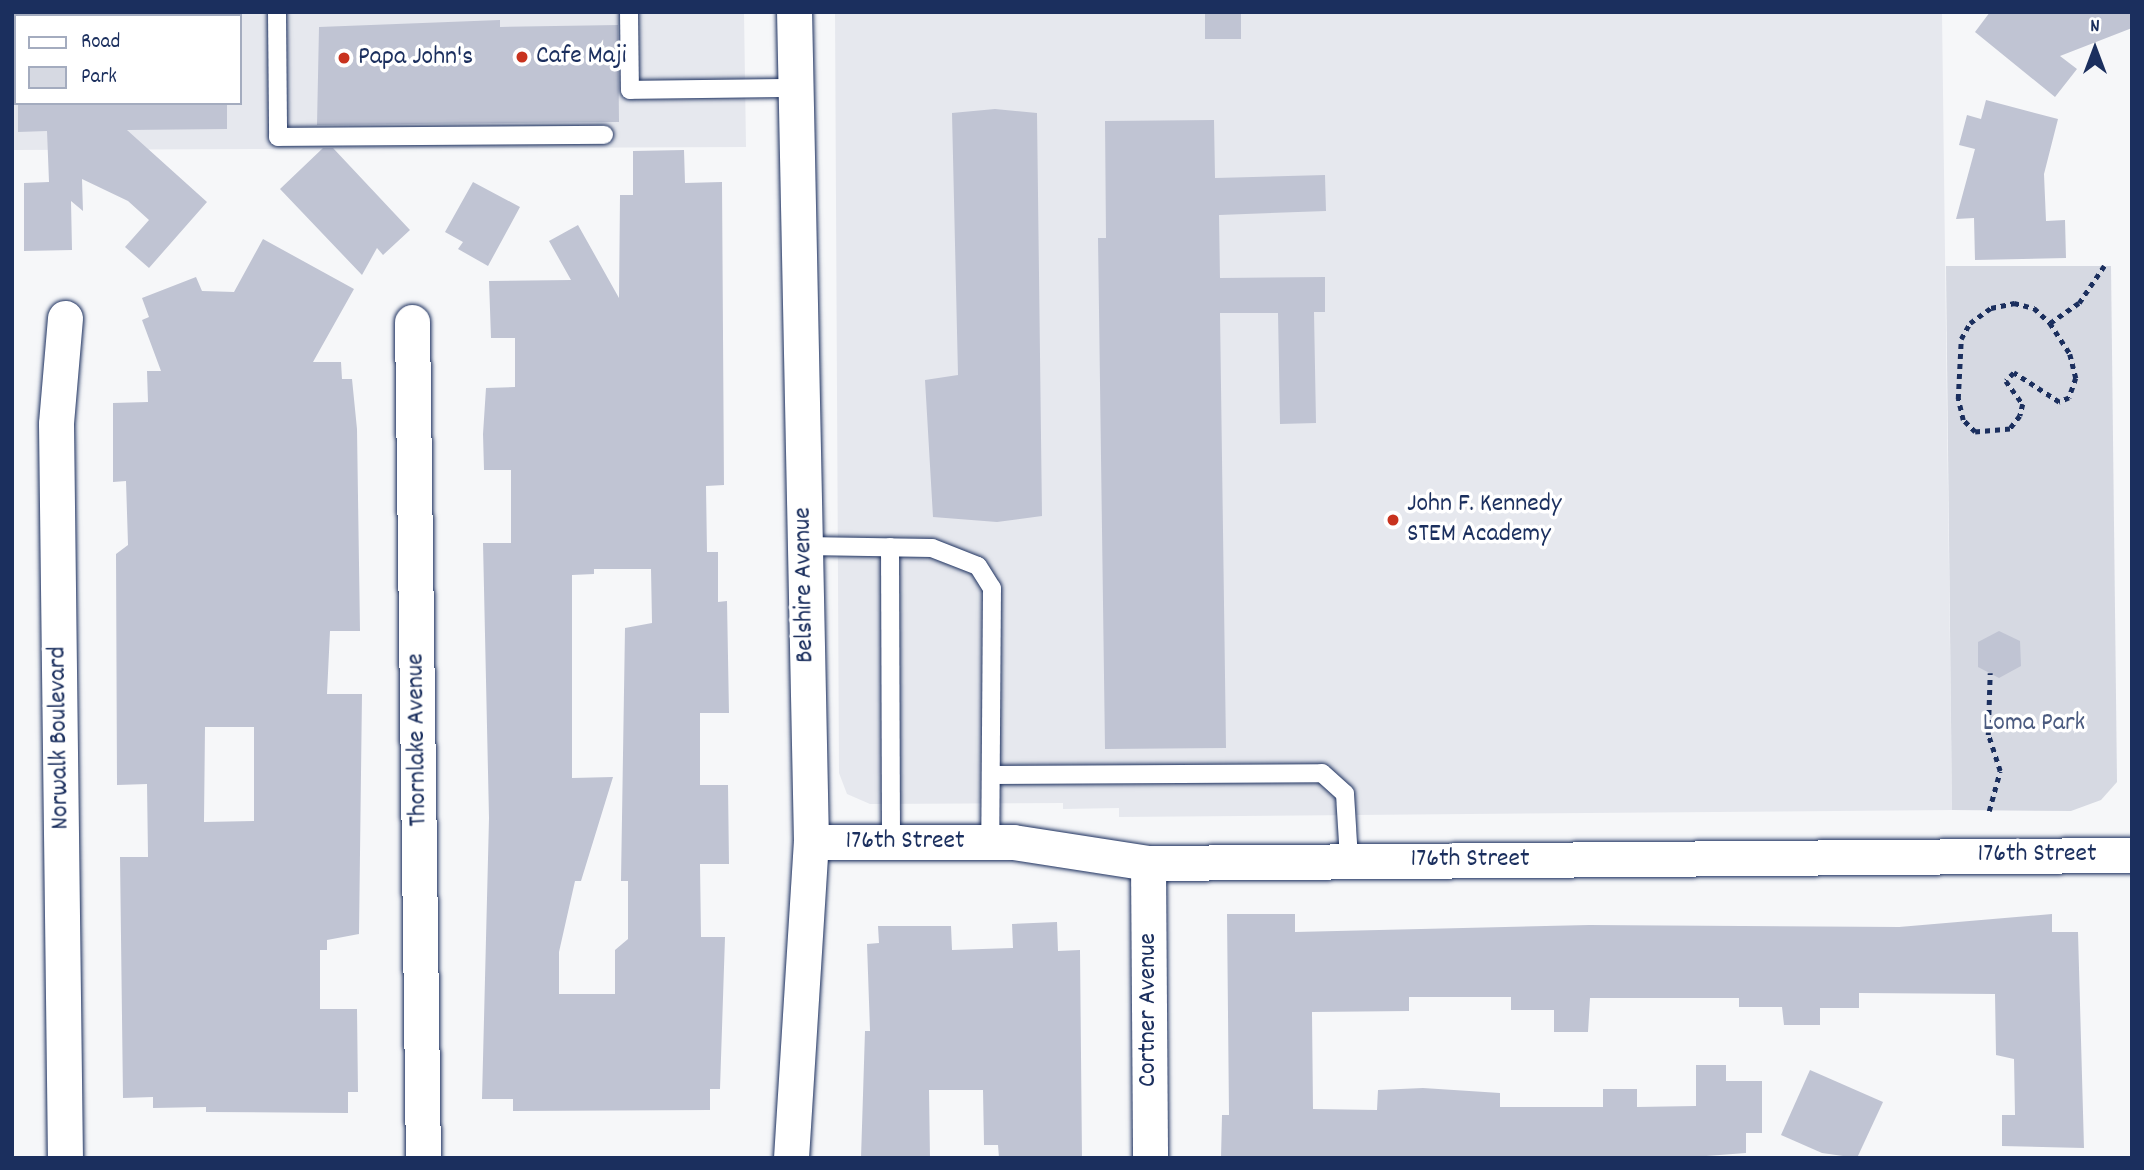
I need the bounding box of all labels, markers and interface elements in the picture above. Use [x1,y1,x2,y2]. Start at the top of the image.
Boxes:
legend [14,14,242,105]
north arrow [2060,14,2130,84]
text: N [2090,14,2100,41]
text: Road [81,28,120,58]
place label: Cafe Maji [536,41,627,73]
place label: Papa John's [358,42,473,74]
marker: Cafe Maji [514,49,530,65]
marker: Papa John's [336,50,352,66]
text: Park [81,63,117,93]
place label: John F. Kennedy STEM Academy [1407,489,1561,550]
street label: Belshire Avenue [788,507,822,663]
marker: John F. Kennedy STEM Academy [1385,512,1401,528]
street label: Norwalk Boulevard [43,646,77,830]
street label: Thornlake Avenue [401,653,435,827]
park label: Loma Park [1983,708,2085,740]
street label: 176th Street [845,826,965,858]
street label: 176th Street [1977,839,2097,871]
street label: 176th Street [1410,844,1530,876]
street label: Cortner Avenue [1133,933,1165,1087]

